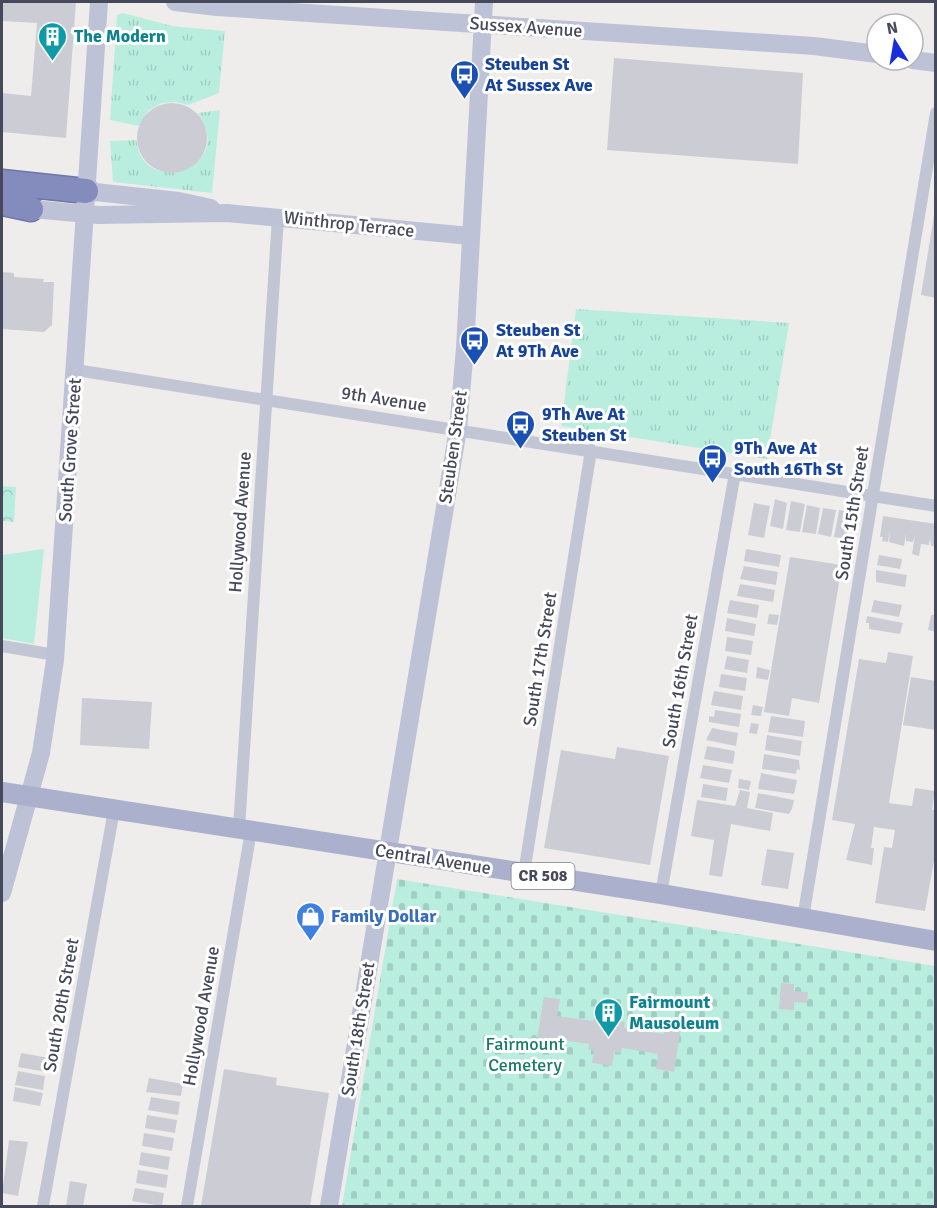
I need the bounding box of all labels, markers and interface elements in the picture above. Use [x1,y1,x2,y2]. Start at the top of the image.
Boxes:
street label: Sussex Avenue [469,12,583,42]
north arrow [865,12,925,72]
text: N [885,17,900,39]
building icon: The Modern [37,20,69,62]
place label: The Modern [74,25,166,47]
place label: Steuben St At Sussex Ave [485,53,593,96]
bus stop icon: Steuben St At Sussex Ave [448,58,480,100]
street label: Winthrop Terrace [283,206,415,242]
place label: Steuben St At 9Th Ave [496,319,581,362]
bus stop icon: Steuben St At 9Th Ave [459,324,491,366]
street label: South Grove Street [54,377,86,523]
street label: 9th Avenue [340,381,428,417]
street label: Steuben Street [434,389,472,505]
place label: 9Th Ave At Steuben St [542,403,627,446]
bus stop icon: 9Th Ave At Steuben St [505,408,537,450]
place label: 9Th Ave At South 16Th St [734,437,843,480]
bus stop icon: 9Th Ave At South 16Th St [697,442,729,484]
street label: South 15th Street [831,444,873,582]
street label: Hollywood Avenue [224,451,256,593]
street label: South 17th Street [519,590,561,728]
street label: South 16th Street [657,612,703,750]
street label: Central Avenue [373,839,493,879]
road number: CR 508 [512,863,574,889]
shop icon: Family Dollar [294,900,326,942]
place label: Family Dollar [331,905,437,927]
street label: South 20th Street [38,936,84,1074]
street label: Hollywood Avenue [178,944,224,1088]
street label: South 18th Street [337,960,379,1098]
place label: Fairmount Mausoleum [629,991,719,1034]
building icon: Fairmount Mausoleum [592,996,624,1038]
park label: Fairmount Cemetery [485,1033,565,1076]

